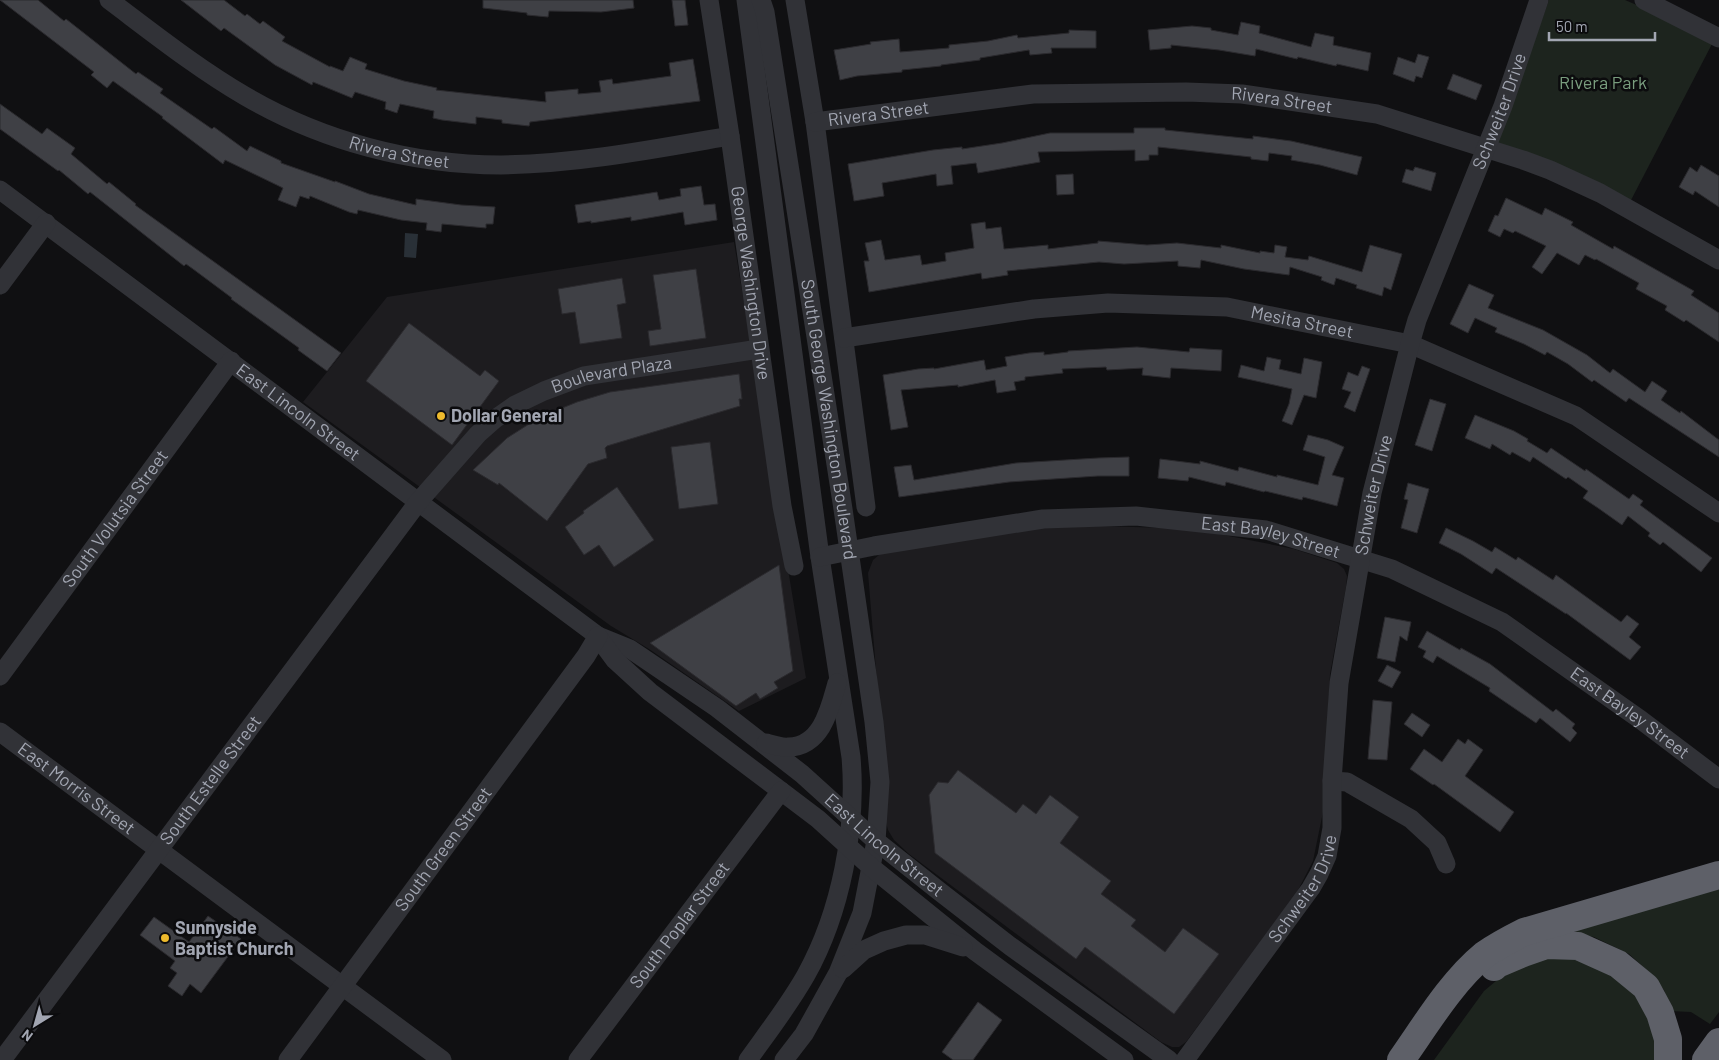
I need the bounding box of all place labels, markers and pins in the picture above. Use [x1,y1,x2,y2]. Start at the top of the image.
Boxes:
place label: Dollar General [451,404,562,426]
marker: Dollar General [435,410,447,422]
place label: Sunnyside Baptist Church [175,916,294,959]
marker: Sunnyside Baptist Church [159,932,171,944]

